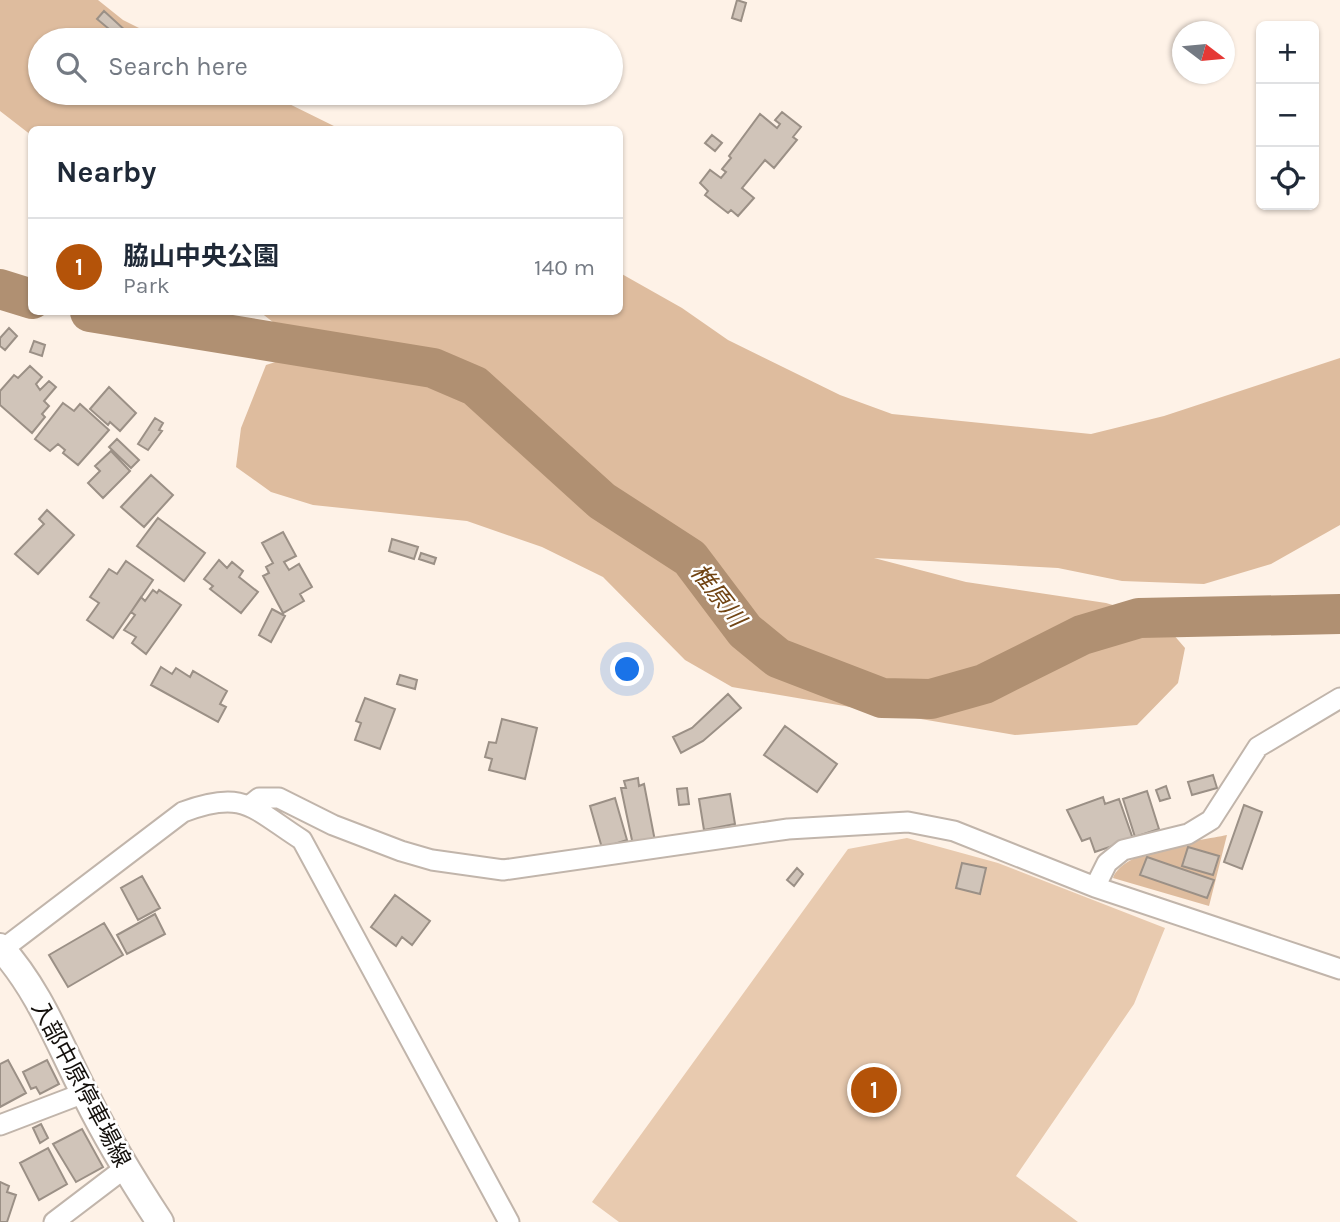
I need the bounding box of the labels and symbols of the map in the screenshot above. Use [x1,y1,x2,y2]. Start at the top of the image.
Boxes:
north arrow [1172,21,1235,84]
water label: 椎原川 [685,558,753,634]
your location [610,652,644,686]
street label: 入部中原停車場線 [26,996,136,1172]
pin: 1 [851,1064,897,1116]

